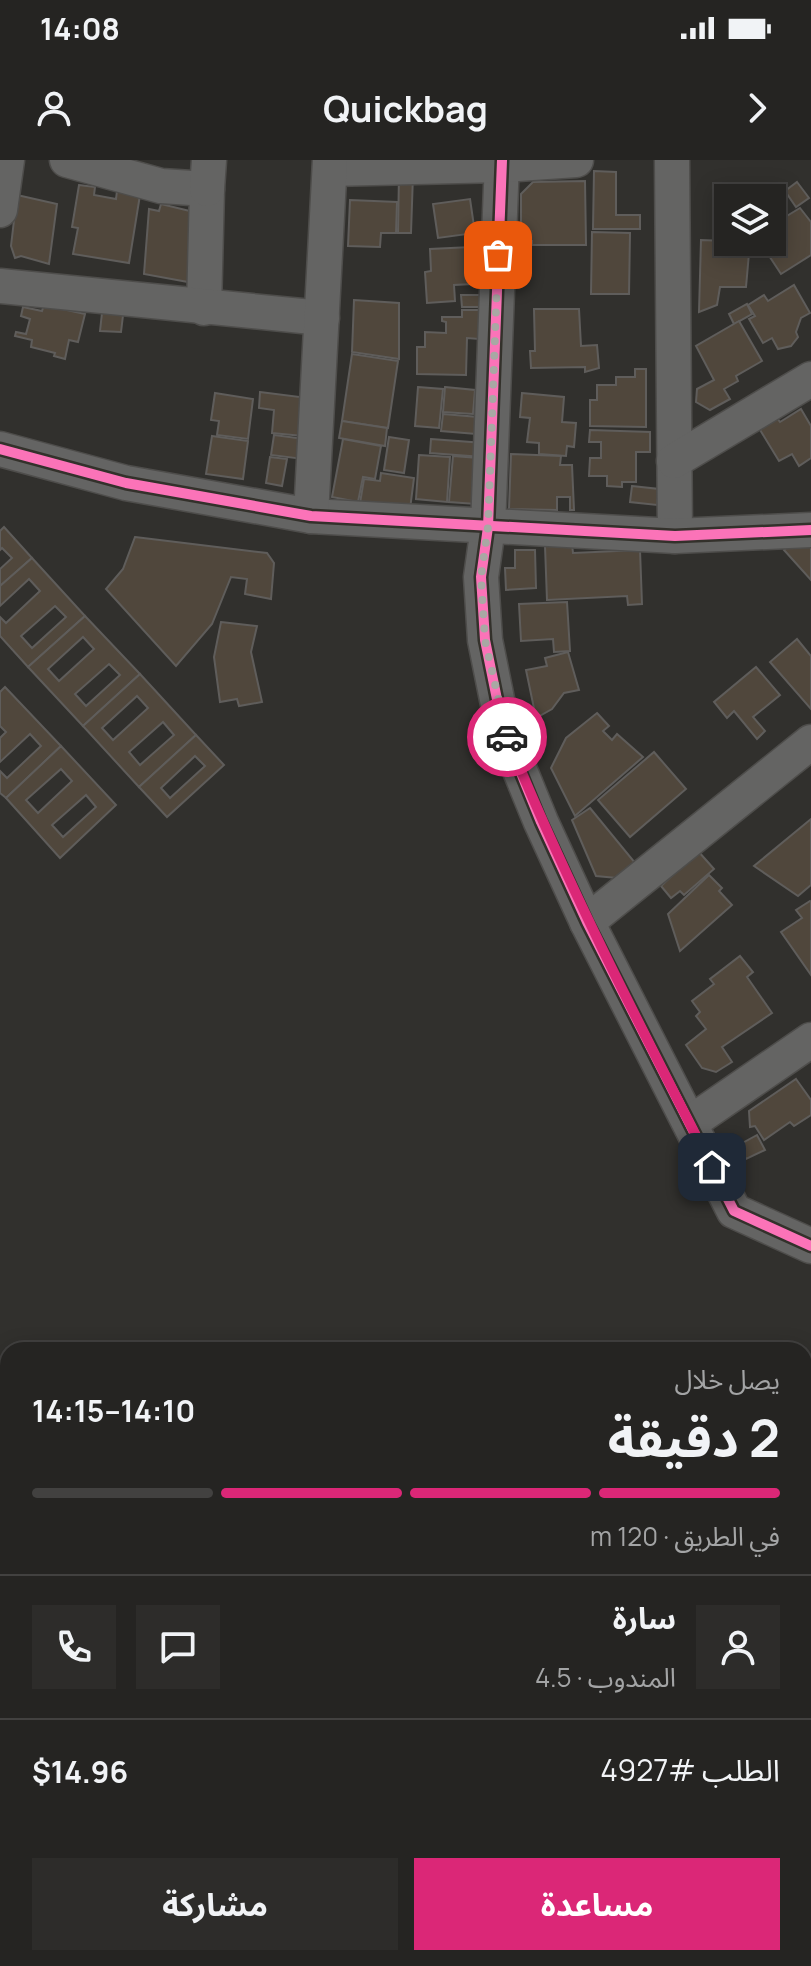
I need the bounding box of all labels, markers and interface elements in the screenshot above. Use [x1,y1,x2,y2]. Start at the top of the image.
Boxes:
text: 14:08 [40,8,120,49]
text: Quickbag [323,84,488,133]
icon: person [32,86,76,130]
icon: forward [735,86,779,130]
map controls [714,184,786,256]
button: layers [714,184,786,256]
pin [464,221,532,289]
icon: bag [476,233,520,277]
courier [467,697,547,777]
icon: car [485,715,529,759]
pin [678,1133,746,1201]
icon: home [690,1145,734,1189]
text: يصل خلال [674,1361,780,1397]
text: 14:10–14:15 [32,1390,195,1431]
text: 2 دقيقة [608,1402,780,1473]
text: في الطريق · 120 m [590,1518,780,1554]
text: سارة [613,1597,676,1638]
button: phone [32,1605,116,1689]
button: chat [136,1605,220,1689]
button: person [696,1605,780,1689]
text: المندوب · 4.5 [535,1659,676,1695]
text: الطلب #4927 [600,1749,780,1790]
text: $14.96 [32,1751,128,1792]
button: مشاركة [32,1858,398,1950]
button: مساعدة [414,1858,780,1950]

